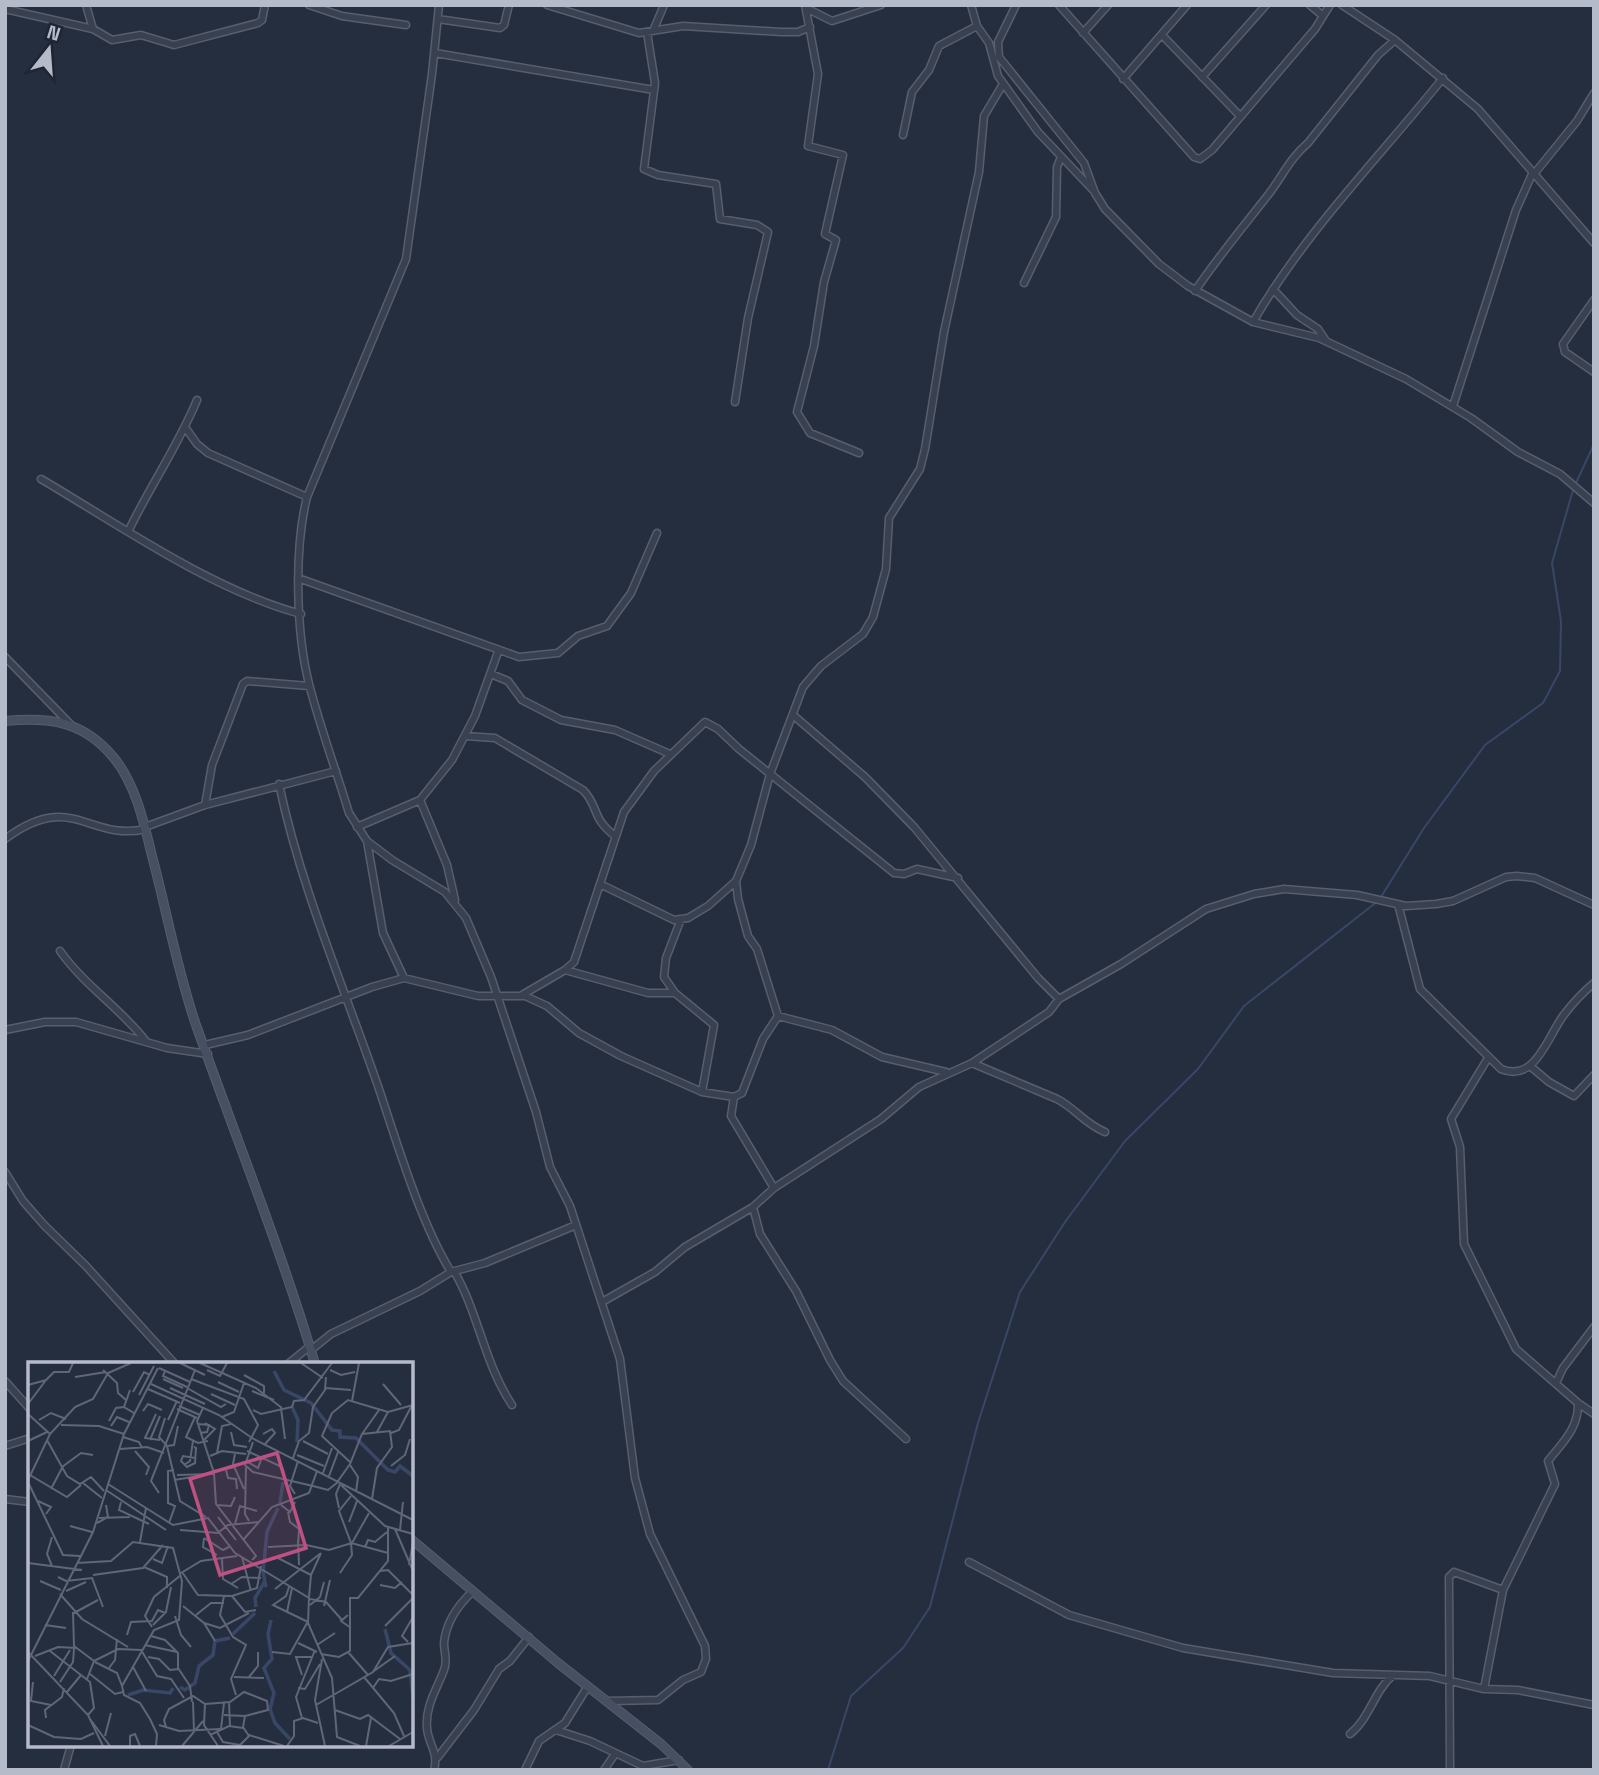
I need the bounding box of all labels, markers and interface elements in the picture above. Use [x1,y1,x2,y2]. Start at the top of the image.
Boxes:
north arrow [14,14,84,84]
text: N [44,19,64,47]
inset map [28,1362,413,1747]

